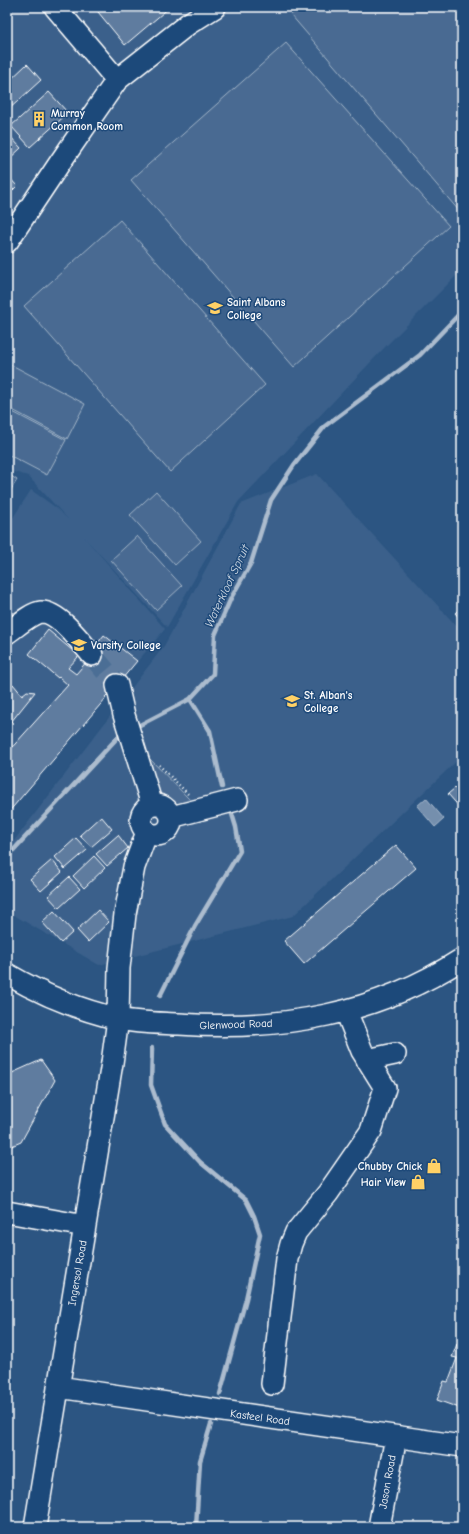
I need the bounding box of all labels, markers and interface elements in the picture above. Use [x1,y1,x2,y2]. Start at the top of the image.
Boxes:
place label: Murray Common Room [51,107,123,133]
building icon: Murray Common Room [30,110,48,128]
place label: Saint Albans College [227,296,286,322]
school or university icon: Saint Albans College [206,299,224,317]
water label: Waterkloof Spruit [202,541,253,630]
school or university icon: Varsity College [70,636,88,654]
place label: Varsity College [91,639,161,652]
place label: St. Alban's College [304,689,353,715]
school or university icon: St. Alban's College [283,692,301,710]
street label: Glenwood Road [199,1017,273,1032]
shop icon: Chubby Chick [425,1157,443,1175]
place label: Chubby Chick [358,1160,423,1173]
shop icon: Hair View [409,1173,427,1191]
place label: Hair View [361,1176,406,1189]
street label: Ingersol Road [65,1239,90,1307]
street label: Kasteel Road [229,1407,291,1428]
street label: Jason Road [376,1454,399,1510]

